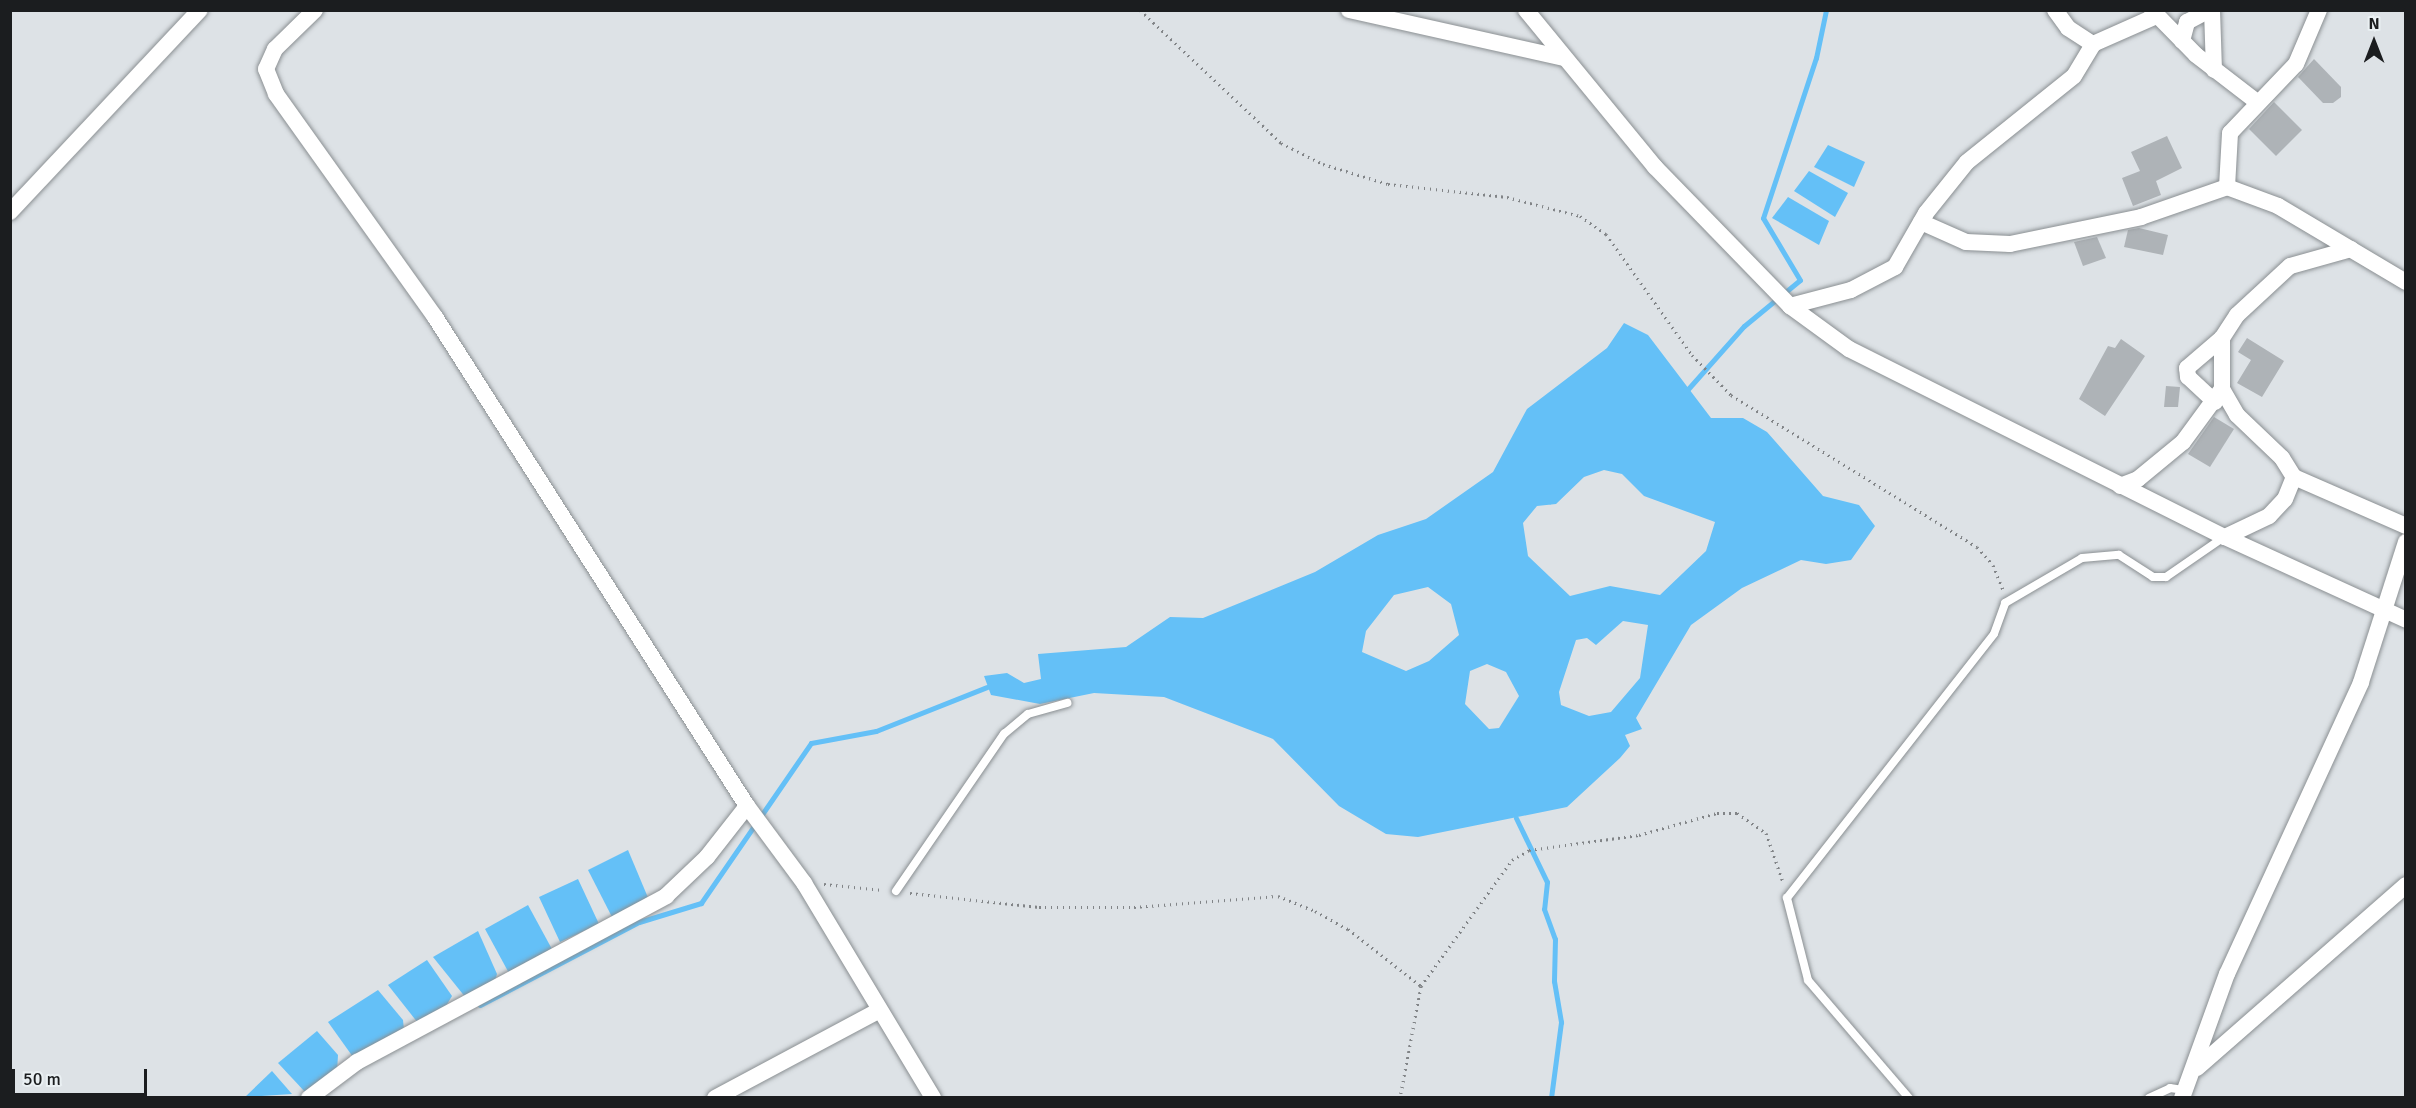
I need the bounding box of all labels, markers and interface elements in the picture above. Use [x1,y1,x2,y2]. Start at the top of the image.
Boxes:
north arrow [2344,12,2404,72]
text: N [2368,14,2380,34]
scale bar [15,1057,150,1095]
text: 50 m [23,1068,61,1090]

